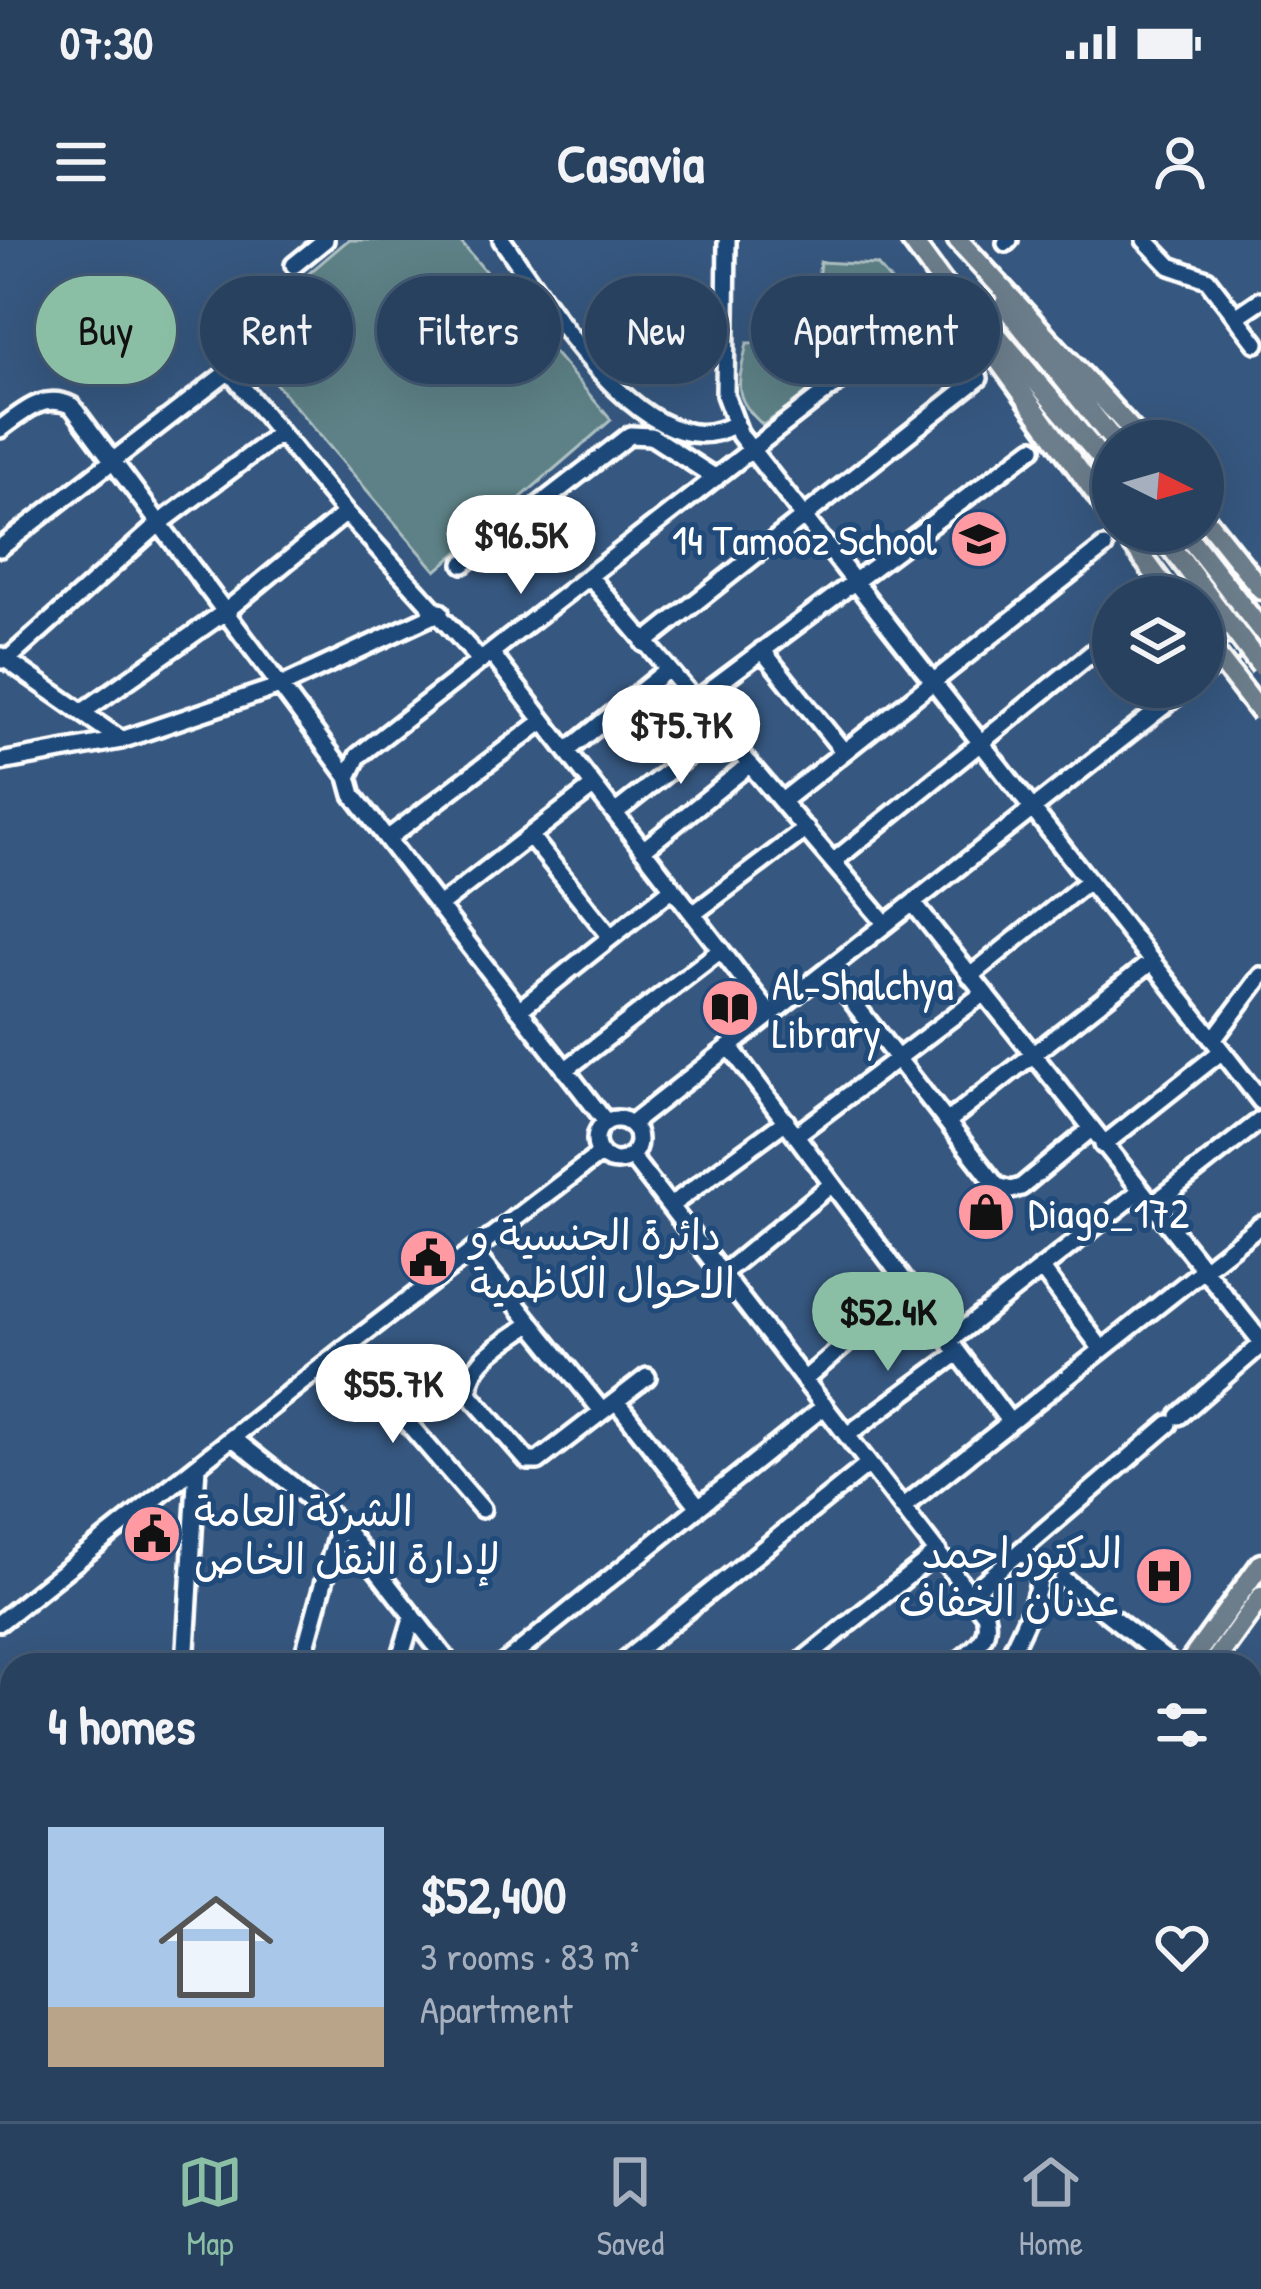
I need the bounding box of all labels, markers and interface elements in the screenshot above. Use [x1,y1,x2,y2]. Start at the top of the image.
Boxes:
text: 07:30 [60,12,153,73]
text: Casavia [557,126,704,199]
icon: menu [48,129,114,195]
icon: person [1147,129,1213,195]
chip: Buy [36,276,176,384]
chip: Rent [200,276,353,384]
chip: Filters [377,276,561,384]
chip: New [585,276,727,384]
chip: Apartment [751,276,1000,384]
north arrow [1092,420,1224,552]
map controls [1092,420,1224,708]
pin: $96.5K [423,495,619,597]
text: $96.5K [474,507,568,560]
school or university icon: 14 Tamooz School [948,508,1010,570]
place label: 14 Tamooz School [672,511,938,568]
button: layers [1092,576,1224,708]
pin: $75.7K [583,685,779,787]
text: $75.7K [629,697,733,750]
place label: Al-Shalchya Library [772,956,953,1061]
library icon: Al-Shalchya Library [699,977,761,1039]
shop icon: Diago_172 [955,1181,1017,1243]
place label: Diago_172 [1028,1184,1189,1241]
place label: دائرة الجنسية و الاحوال الكاظمية [467,1206,735,1311]
public building icon: دائرة الجنسية و الاحوال الكاظمية [397,1227,459,1289]
pin: $52.4K [790,1272,986,1374]
text: $52.4K [839,1284,937,1337]
pin: $55.7K [295,1344,491,1446]
text: $55.7K [343,1356,443,1409]
place label: الشركة العامة لإدارة النقل الخاص [194,1482,500,1587]
public building icon: الشركة العامة لإدارة النقل الخاص [121,1503,183,1565]
place label: الدكتور احمد عدنان الخفاف [899,1524,1122,1629]
hospital icon: الدكتور احمد عدنان الخفاف [1133,1545,1195,1607]
text: 4 homes [48,1691,195,1760]
icon: filters [1149,1692,1215,1758]
text: $52,400 [420,1860,566,1929]
icon: home [144,1875,288,2019]
icon: heart [1149,1914,1215,1980]
text: 3 rooms · 83 m² [420,1929,639,1982]
text: Apartment [420,1982,573,2035]
tab: Map [177,2149,243,2265]
tab: Saved [597,2149,664,2265]
tab: Home [1018,2149,1084,2265]

